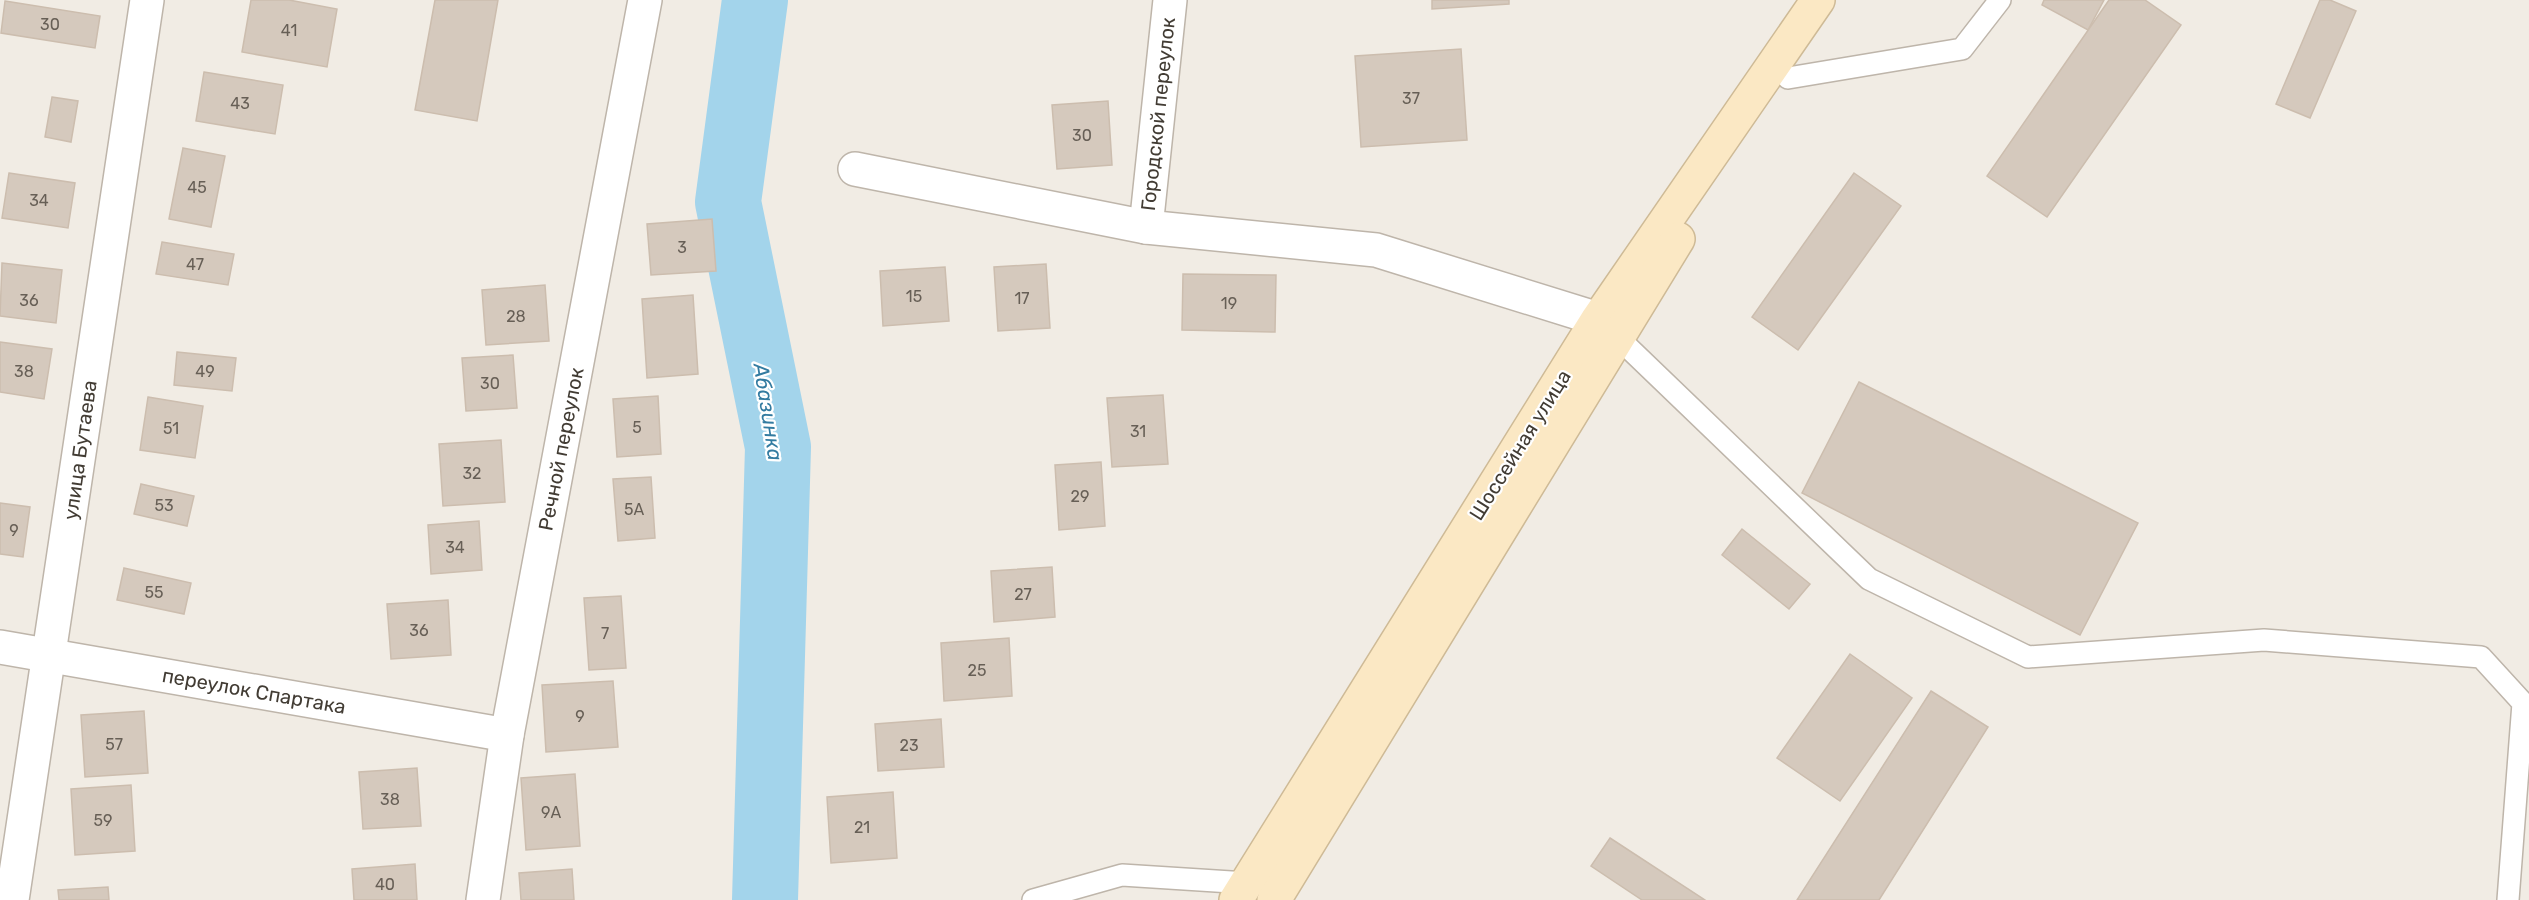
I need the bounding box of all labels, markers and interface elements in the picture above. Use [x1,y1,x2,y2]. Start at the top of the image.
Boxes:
house number: 30 [40,15,60,34]
street label: Городской переулок [1136,16,1180,212]
house number: 41 [281,21,297,40]
house number: 37 [1402,89,1420,108]
house number: 43 [230,94,250,113]
house number: 30 [1072,126,1092,145]
house number: 45 [187,178,207,197]
house number: 34 [29,191,49,210]
house number: 3 [677,238,687,257]
house number: 47 [186,255,204,274]
house number: 15 [906,287,922,306]
house number: 17 [1014,289,1030,308]
house number: 36 [19,291,39,310]
house number: 19 [1221,294,1237,313]
house number: 28 [506,307,526,326]
water label: Абазинка [748,360,789,463]
house number: 38 [14,362,34,381]
house number: 49 [195,362,215,381]
street label: Речной переулок [533,365,589,533]
street label: Шоссейная улица [1464,365,1576,525]
house number: 30 [480,374,500,393]
street label: улица Бутаева [58,379,102,521]
house number: 5 [632,418,642,437]
house number: 51 [163,419,179,438]
house number: 31 [1130,422,1146,441]
house number: 32 [462,464,482,483]
house number: 29 [1071,487,1089,506]
house number: 53 [154,496,174,515]
house number: 5А [624,500,644,519]
house number: 9 [9,521,19,540]
house number: 34 [445,538,465,557]
house number: 55 [144,583,164,602]
house number: 27 [1014,585,1032,604]
house number: 36 [409,621,429,640]
house number: 7 [601,624,609,643]
house number: 25 [968,661,986,680]
street label: переулок Спартака [160,663,348,719]
house number: 9 [575,707,585,726]
house number: 57 [105,735,123,754]
house number: 23 [899,736,919,755]
house number: 38 [380,790,400,809]
house number: 9А [541,803,561,822]
house number: 59 [94,811,113,830]
house number: 21 [854,818,870,837]
house number: 40 [375,875,395,894]

